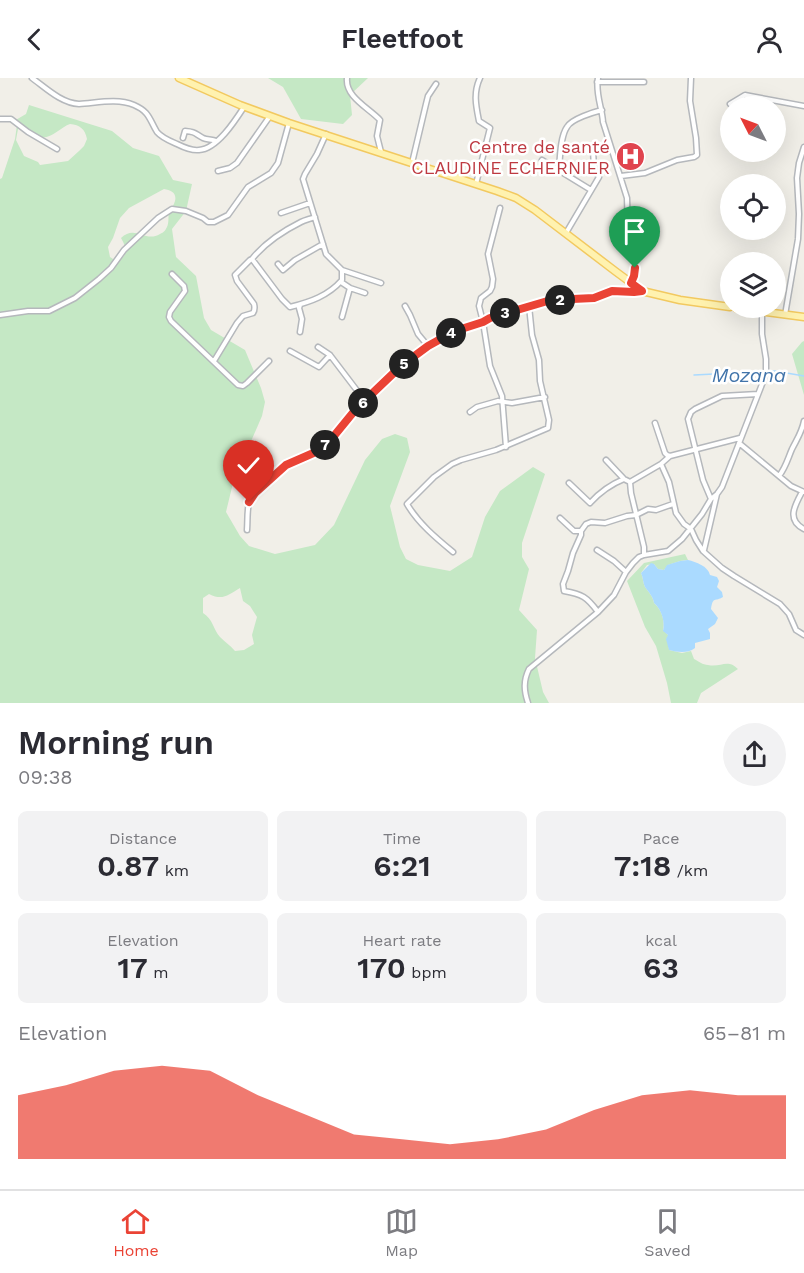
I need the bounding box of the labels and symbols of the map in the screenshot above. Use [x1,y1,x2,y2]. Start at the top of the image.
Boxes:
north arrow [720,96,786,162]
place label: Centre de santé CLAUDINE ECHERNIER [411,136,610,178]
hospital icon: Centre de santé CLAUDINE ECHERNIER [615,140,647,172]
pin [609,206,660,268]
pin: 2 [545,285,575,315]
pin: 3 [490,298,520,328]
pin: 4 [436,318,466,348]
pin: 5 [389,349,419,379]
water label: Mozana [712,363,786,387]
pin: 6 [348,388,378,418]
pin: 7 [310,430,340,460]
pin [223,440,274,502]

